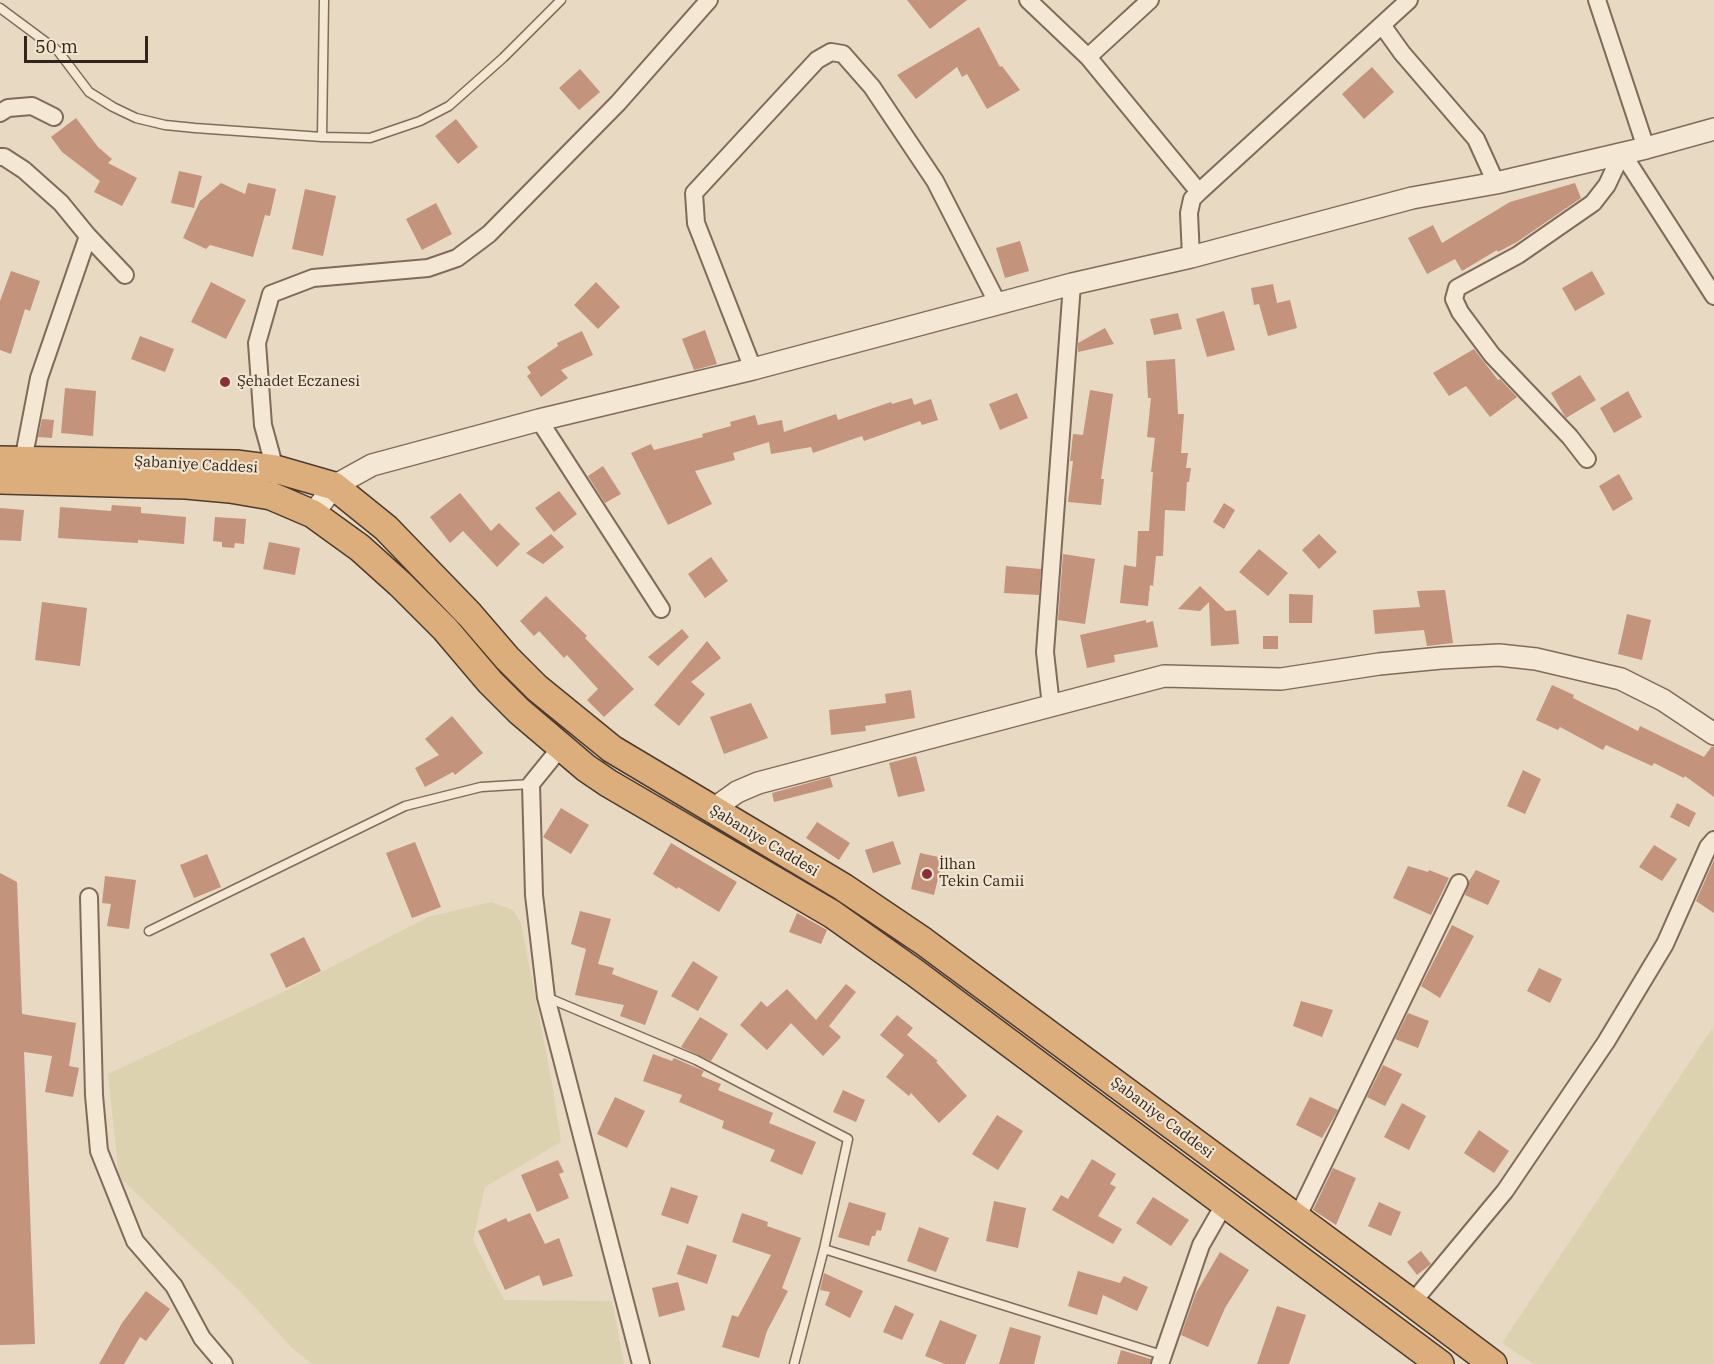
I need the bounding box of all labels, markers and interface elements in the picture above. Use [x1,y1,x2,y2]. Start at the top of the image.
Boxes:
scale bar [27,24,152,62]
text: 50 m [35,35,78,58]
place label: Şehadet Eczanesi [237,373,360,391]
marker: Şehadet Eczanesi [218,375,232,389]
street label: Şabaniye Caddesi [134,453,258,477]
street label: Şabaniye Caddesi [706,801,822,881]
place label: İlhan Tekin Camii [939,856,1024,891]
marker: İlhan Tekin Camii [920,867,934,881]
street label: Şabaniye Caddesi [1107,1074,1217,1162]

